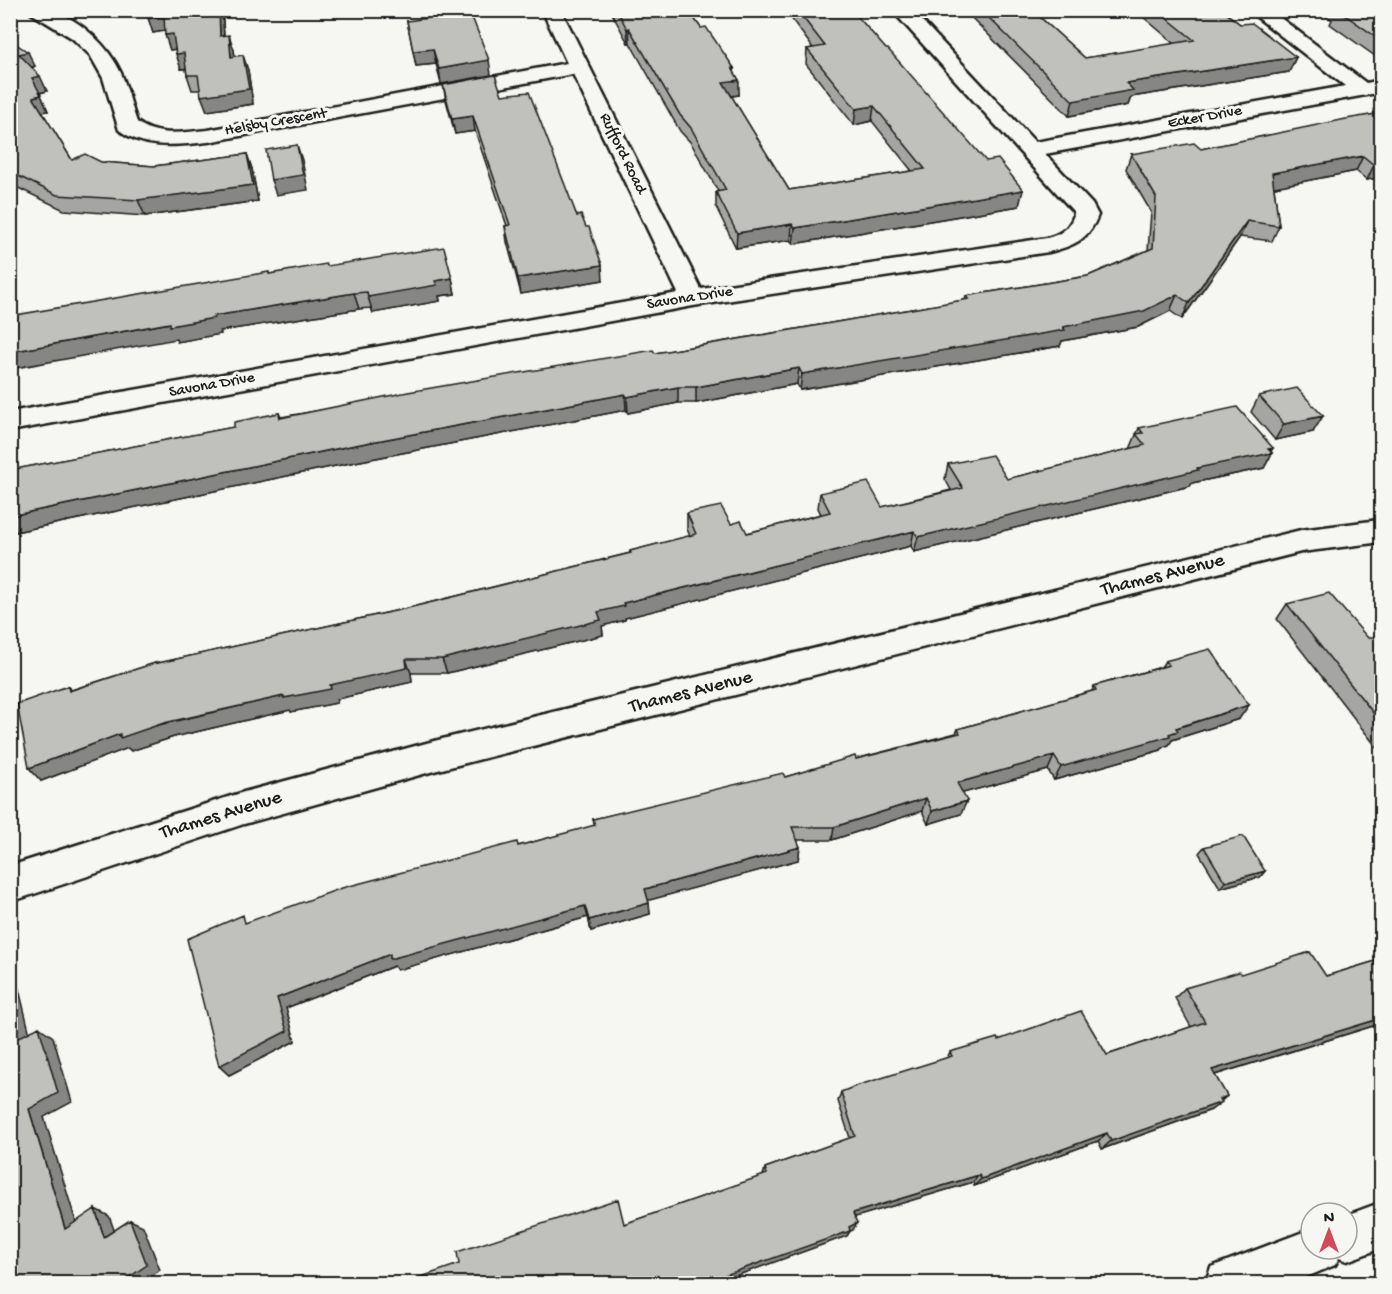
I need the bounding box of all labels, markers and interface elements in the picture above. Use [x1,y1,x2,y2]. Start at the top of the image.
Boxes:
street label: Ecker Drive [1166,102,1244,134]
street label: Helsby Crescent [224,104,330,141]
street label: Rufford Road [594,110,650,199]
street label: Savona Drive [646,283,735,315]
street label: Savona Drive [168,369,257,403]
street label: Thames Avenue [1098,549,1228,603]
street label: Thames Avenue [626,666,756,720]
street label: Thames Avenue [156,786,285,846]
north arrow [1299,1201,1359,1261]
text: N [1324,1210,1335,1229]

